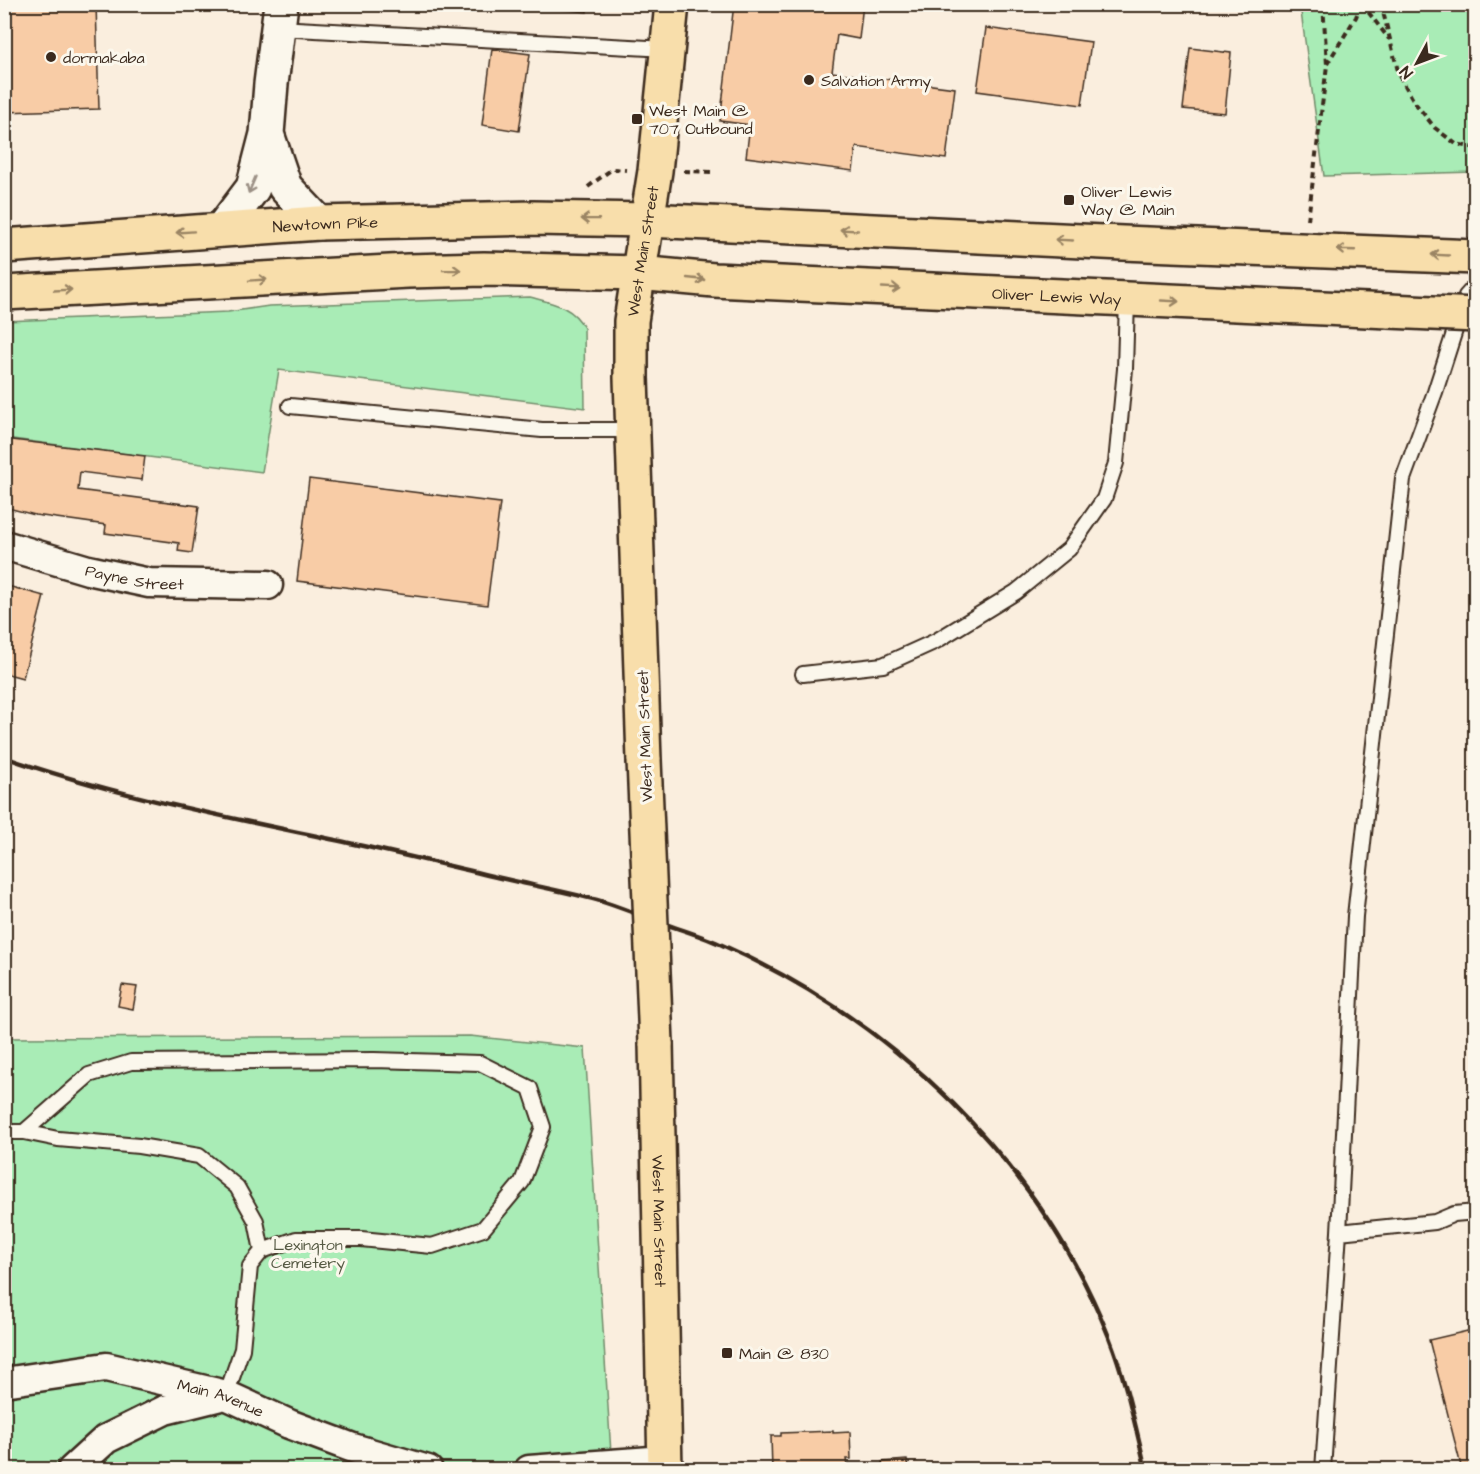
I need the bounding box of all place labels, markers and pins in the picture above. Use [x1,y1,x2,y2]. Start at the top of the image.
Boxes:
place label: dormakaba [63,47,145,69]
marker: dormakaba [44,50,58,64]
place label: Salvation Army [821,70,931,93]
marker: Salvation Army [802,73,816,87]
place label: West Main @ 707 Outbound [649,100,753,140]
marker: West Main @ 707 Outbound [630,112,644,126]
place label: Oliver Lewis Way @ Main [1081,181,1174,222]
marker: Oliver Lewis Way @ Main [1062,193,1076,207]
place label: Main @ 830 [739,1343,829,1365]
marker: Main @ 830 [720,1346,734,1360]

